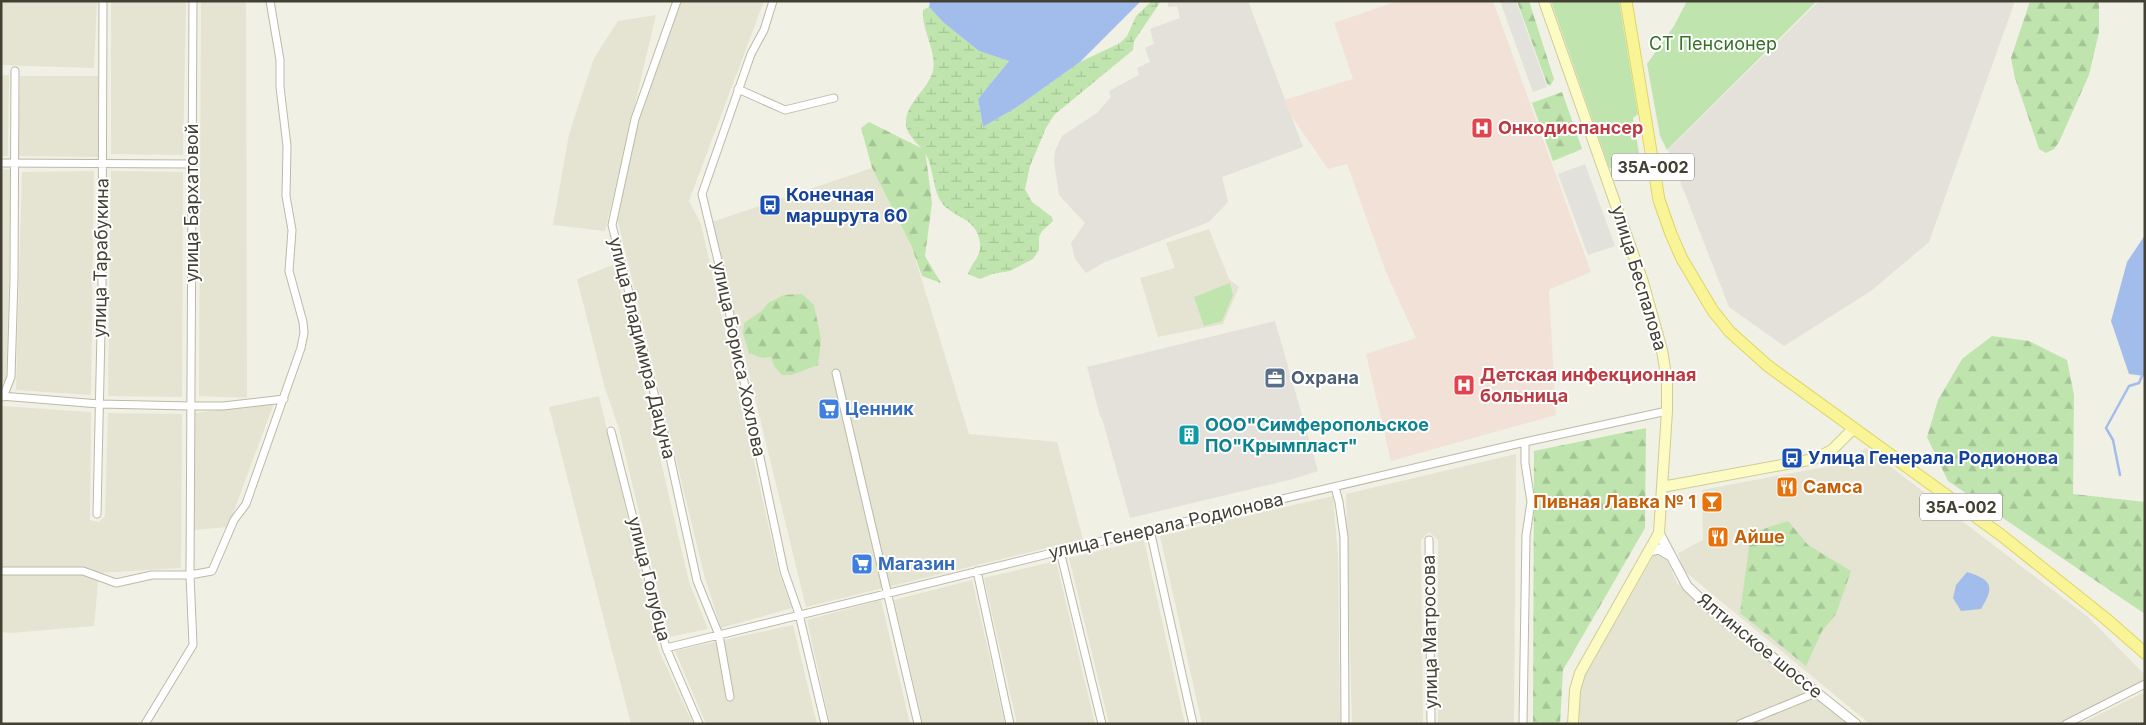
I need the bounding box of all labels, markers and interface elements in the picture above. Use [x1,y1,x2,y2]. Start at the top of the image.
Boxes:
park label: СТ Пенсионер [1649,33,1777,54]
hospital icon: Онкодиспансер [1470,116,1494,140]
place label: Онкодиспансер [1498,117,1643,138]
street label: улица Бархатовой [181,124,202,283]
road number: 35А-002 [1612,154,1694,180]
street label: улица Тарабукина [89,178,112,338]
place label: Конечная маршрута 60 [786,184,908,226]
bus stop icon: Конечная маршрута 60 [758,193,782,217]
street label: улица Беспалова [1607,203,1672,353]
street label: улица Владимира Дацуна [605,235,680,461]
street label: улица Бориса Хохлова [708,259,770,459]
place label: Детская инфекционная больница [1480,364,1696,406]
office icon: Охрана [1263,366,1287,390]
place label: Охрана [1291,367,1359,388]
hospital icon: Детская инфекционная больница [1452,373,1476,397]
supermarket icon: Ценник [817,397,841,421]
place label: Ценник [845,398,914,419]
place label: ООО"Симферопольское ПО"Крымпласт" [1205,414,1429,456]
building icon: ООО"Симферопольское ПО"Крымпласт" [1177,423,1201,447]
bus stop icon: Улица Генерала Родионова [1780,446,1804,470]
place label: Улица Генерала Родионова [1808,447,2058,468]
restaurant icon: Самса [1775,475,1799,499]
place label: Самса [1803,476,1863,497]
street label: улица Генерала Родионова [1046,488,1285,563]
bar icon: Пивная Лавка № 1 [1700,490,1724,514]
place label: Пивная Лавка № 1 [1533,491,1696,512]
road number: 35А-002 [1920,494,2002,520]
street label: улица Голубца [624,514,675,643]
restaurant icon: Айше [1706,525,1730,549]
place label: Айше [1734,526,1785,547]
supermarket icon: Магазин [850,552,874,576]
place label: Магазин [878,553,955,574]
street label: улица Матросова [1418,555,1441,709]
street label: Ялтинское шоссе [1694,589,1827,702]

